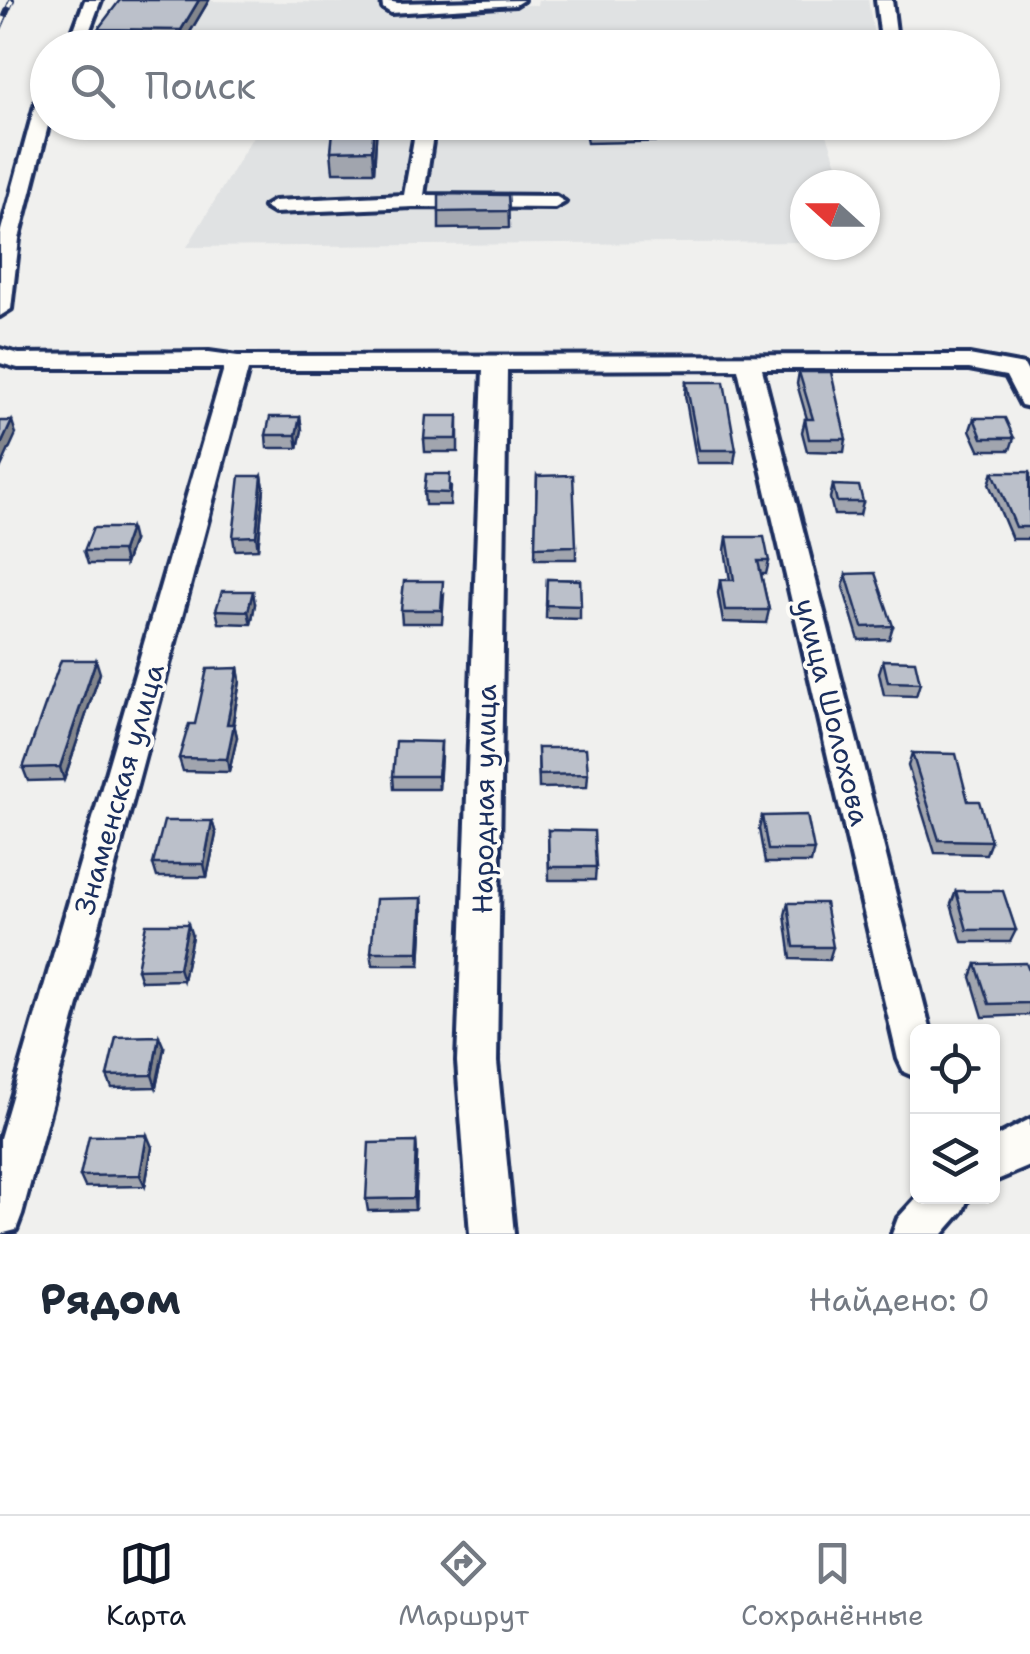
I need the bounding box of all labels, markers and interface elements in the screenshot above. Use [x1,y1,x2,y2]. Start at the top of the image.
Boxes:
search box [30,30,1000,140]
icon: search [65,58,120,113]
text: Поиск [145,60,256,111]
north arrow [790,170,880,260]
street label: улица Шолохова [786,594,880,830]
street label: Знаменская улица [65,659,173,919]
street label: Народная улица [463,684,505,914]
map controls [910,1024,1000,1204]
button: locate [910,1024,1000,1114]
button: layers [910,1114,1000,1204]
text: Рядом [40,1271,181,1327]
text: Найдено: 0 [809,1278,990,1321]
tab: Карта [106,1536,186,1634]
tab: Маршрут [398,1536,529,1634]
tab: Сохранённые [741,1536,924,1634]

